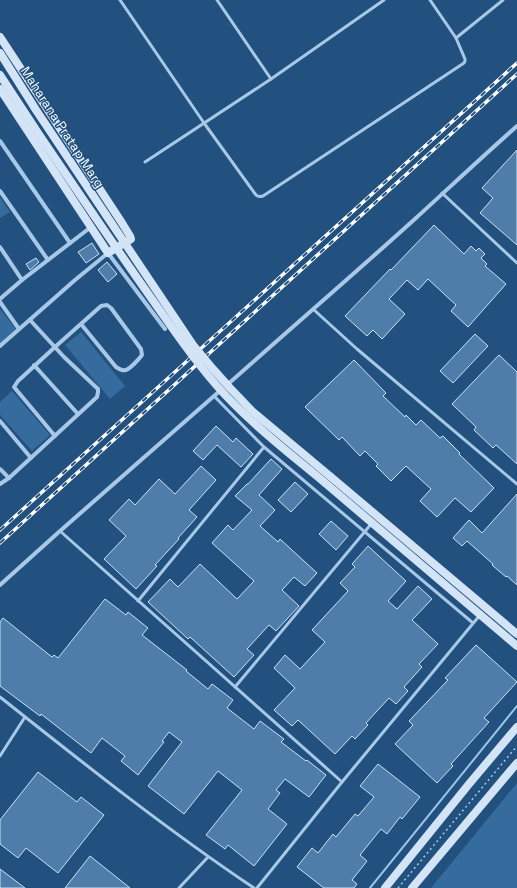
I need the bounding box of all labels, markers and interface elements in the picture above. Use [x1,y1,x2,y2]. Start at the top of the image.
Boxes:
street label: Maharana Pratap Marg [17,63,108,191]

